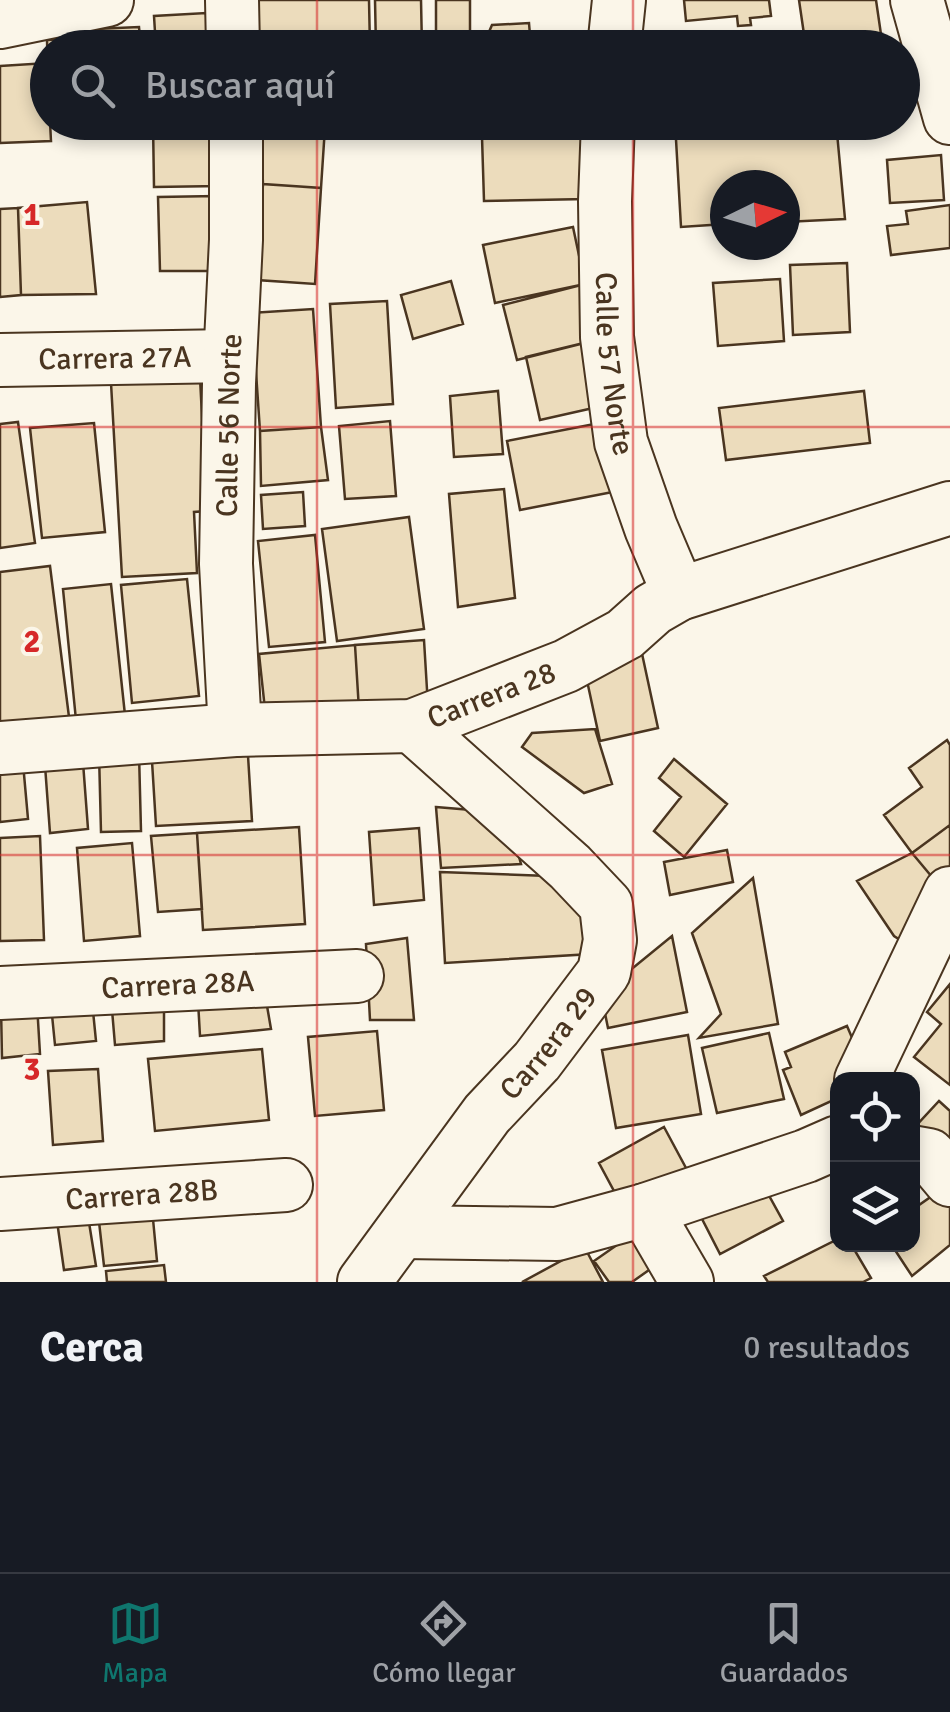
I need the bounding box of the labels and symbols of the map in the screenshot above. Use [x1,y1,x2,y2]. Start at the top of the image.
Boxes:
north arrow [710,170,800,260]
text: 1 [23,195,41,234]
street label: Calle 57 Norte [587,272,642,460]
street label: Calle 56 Norte [209,333,250,517]
street label: Carrera 27A [38,339,192,378]
text: 2 [23,622,41,661]
street label: Carrera 28 [422,654,561,737]
street label: Carrera 28A [100,963,255,1007]
street label: Carrera 29 [492,980,605,1108]
text: 3 [23,1050,41,1089]
street label: Carrera 28B [64,1172,219,1219]

